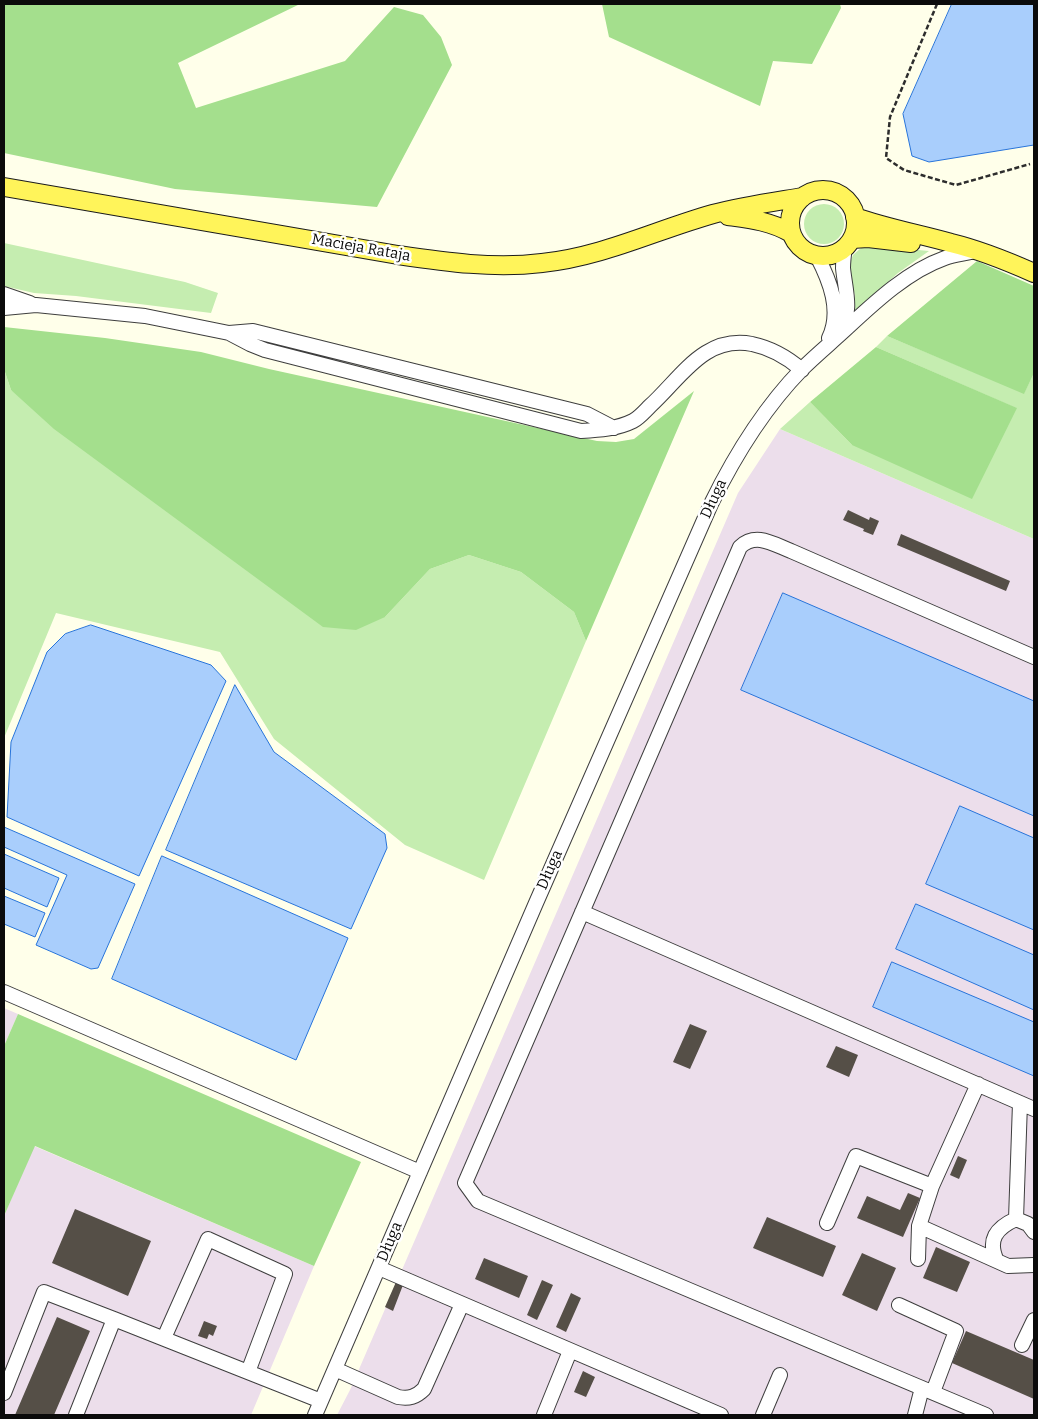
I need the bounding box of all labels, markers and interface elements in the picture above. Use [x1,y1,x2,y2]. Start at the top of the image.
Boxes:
street label: Macieja Rataja [310,230,412,266]
street label: Długa [697,476,731,522]
street label: Długa [533,847,567,893]
street label: Długa [374,1219,406,1265]

